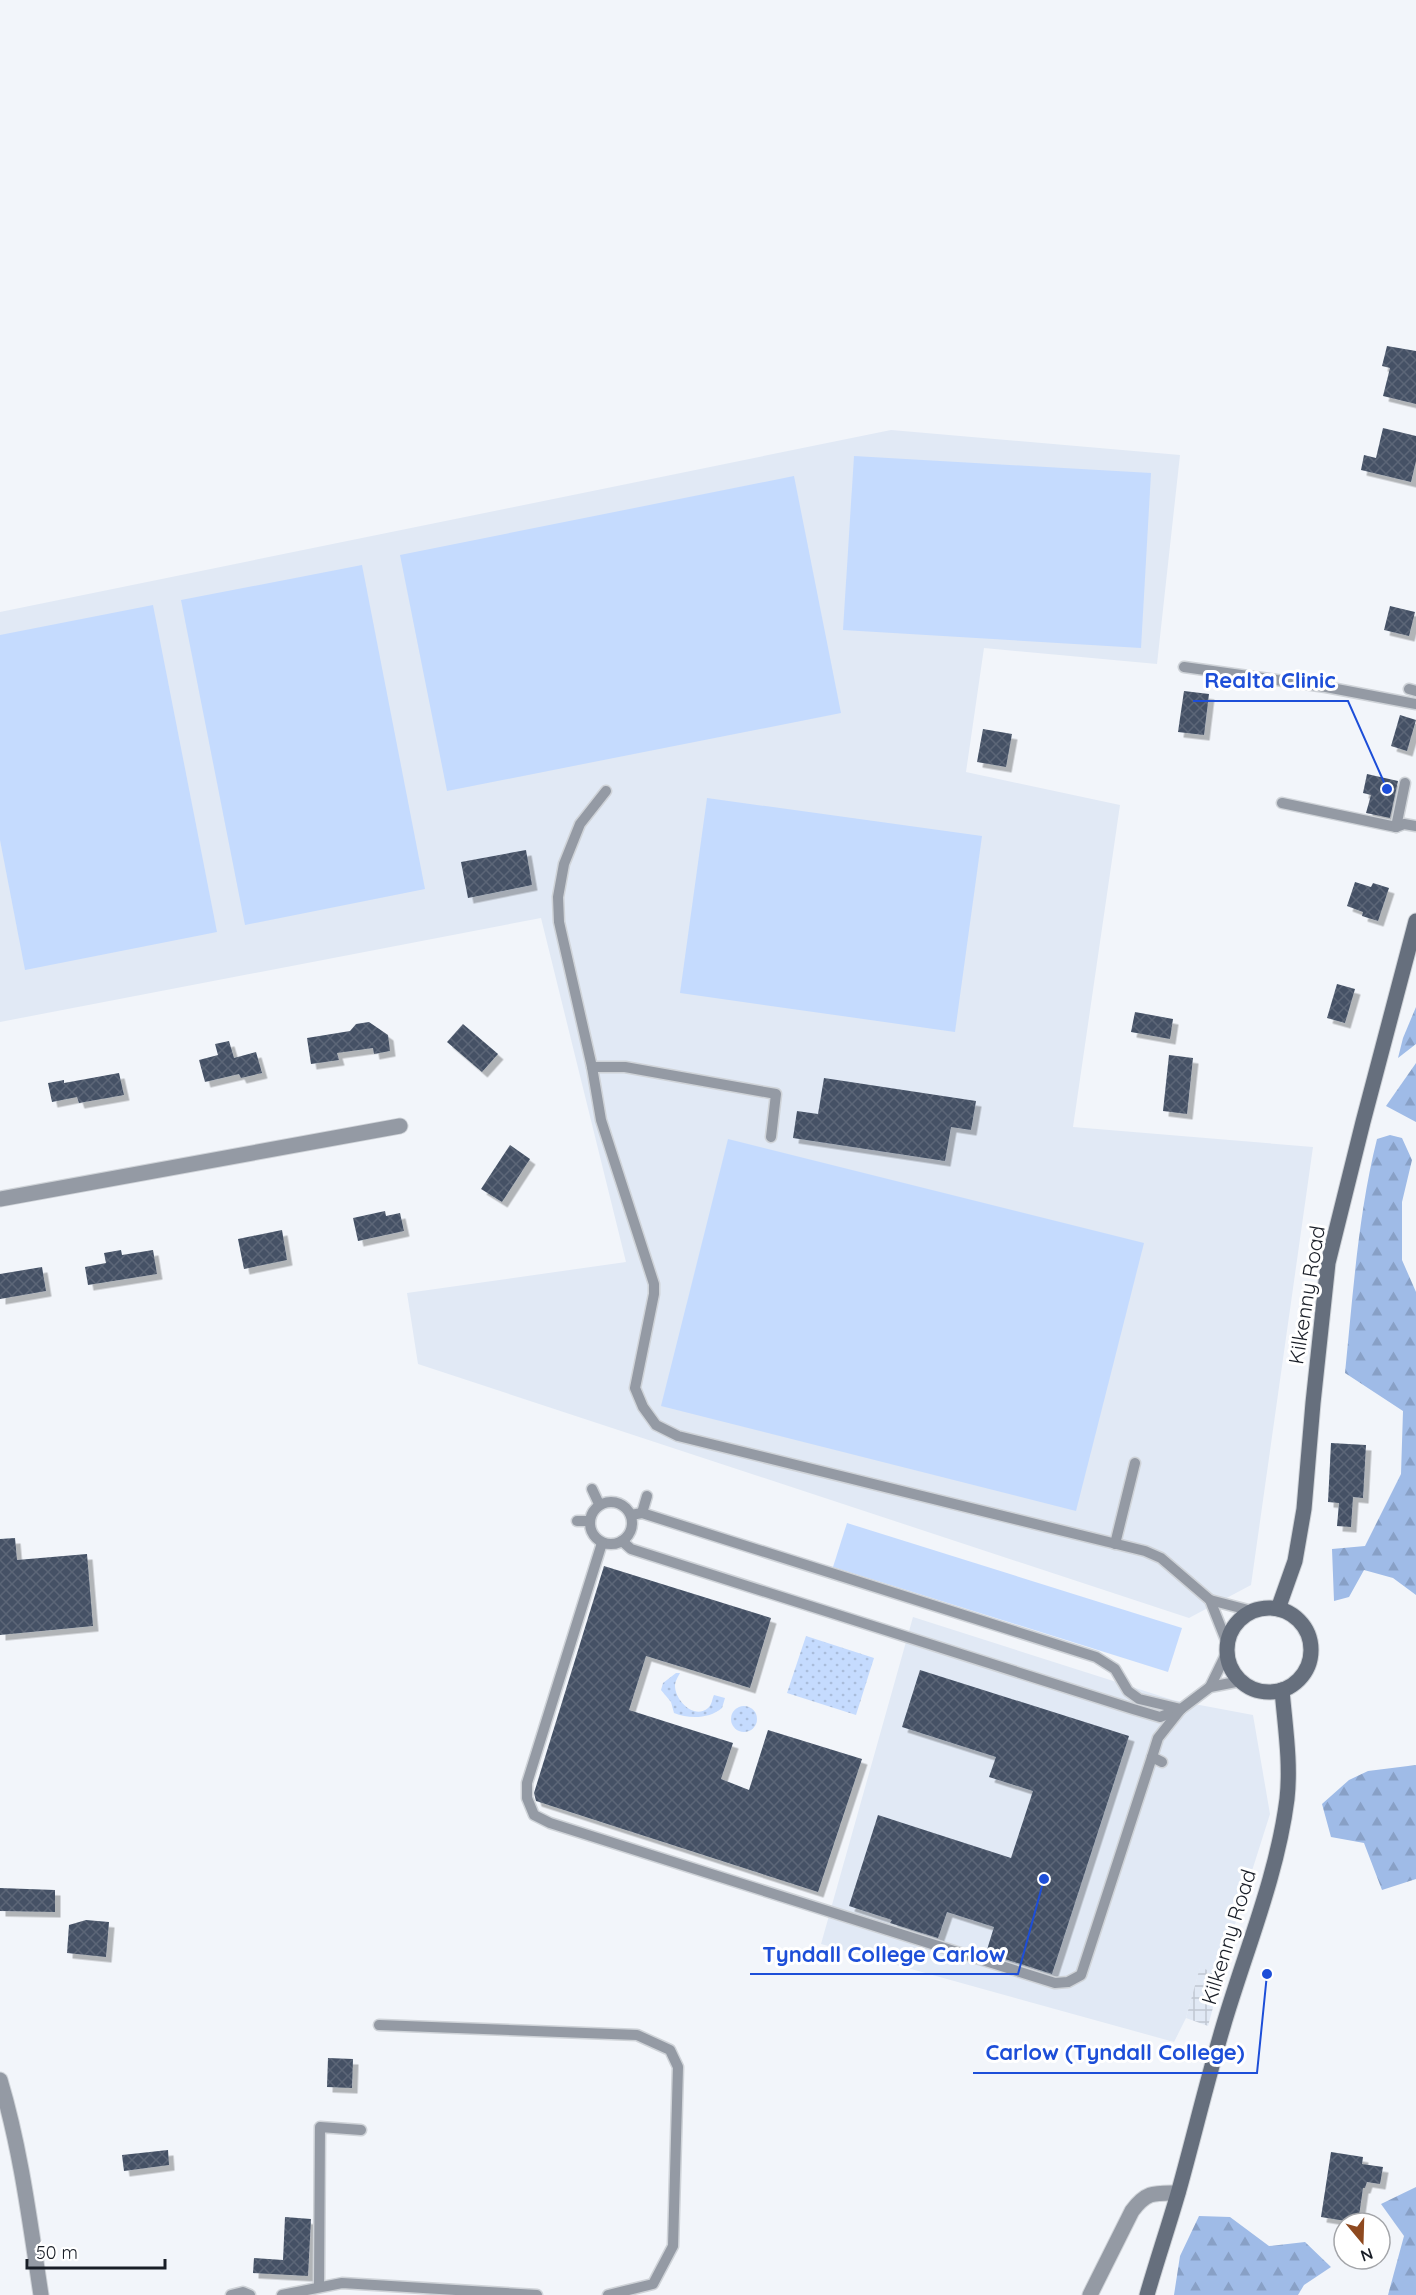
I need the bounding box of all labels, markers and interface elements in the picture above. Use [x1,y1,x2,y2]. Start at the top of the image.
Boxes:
callout: Realta Clinic [1193,661,1348,701]
text: Realta Clinic [1204,666,1336,694]
street label: Kilkenny Road [1282,1224,1330,1366]
street label: Kilkenny Road [1195,1866,1261,2007]
callout: Tyndall College Carlow [750,1934,1018,1974]
text: Tyndall College Carlow [762,1940,1006,1968]
callout: Carlow (Tyndall College) [973,2033,1257,2073]
text: Carlow (Tyndall College) [985,2038,1245,2066]
north arrow [1332,2211,1392,2271]
scale bar [27,2232,165,2270]
text: 50 m [36,2241,78,2264]
text: N [1358,2244,1376,2267]

